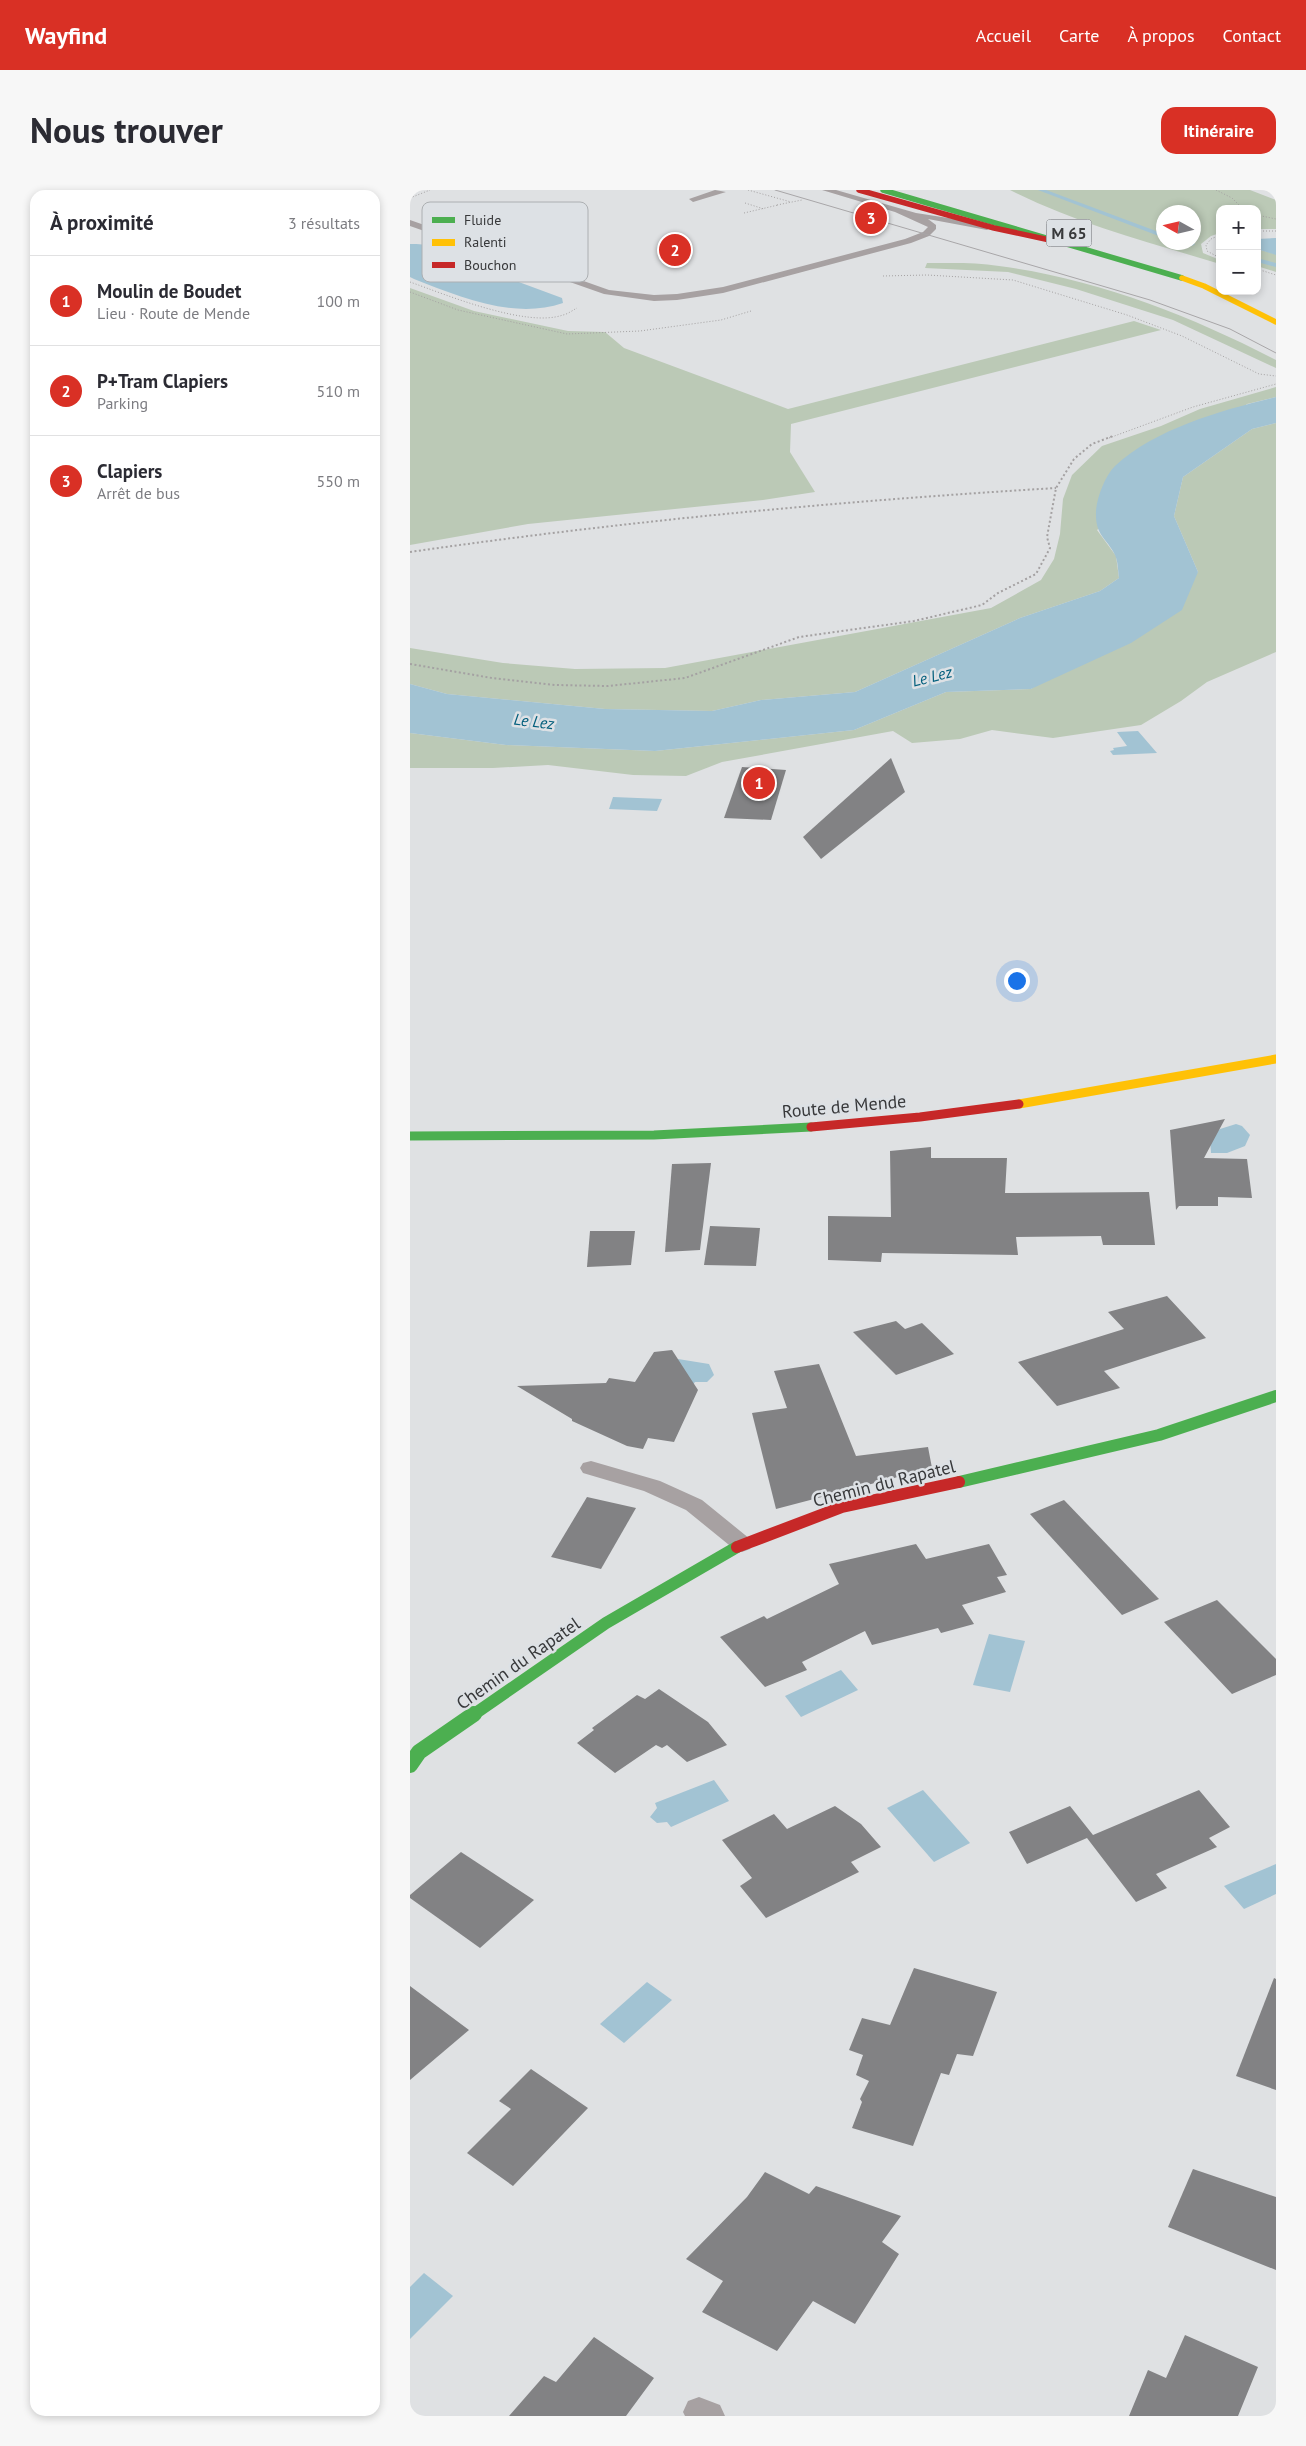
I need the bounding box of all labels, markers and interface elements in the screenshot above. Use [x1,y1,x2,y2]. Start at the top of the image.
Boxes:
text: Wayfind [25,20,107,51]
text: Accueil [976,24,1031,47]
text: Carte [1059,24,1100,47]
text: À propos [1128,24,1195,47]
text: Contact [1223,24,1281,47]
text: Nous trouver [30,107,223,153]
button: Itinéraire [1161,107,1276,154]
pin: 3 [855,199,887,237]
legend [422,202,588,282]
north arrow [1156,205,1201,250]
map controls [1216,205,1261,295]
button: + [1216,205,1261,250]
text: À proximité [50,209,154,236]
text: Fluide [464,211,501,229]
text: 3 résultats [288,213,360,233]
road number: M 65 [1046,219,1092,246]
pin: 2 [659,231,691,269]
text: Ralenti [464,233,507,251]
button: − [1216,250,1261,295]
text: Bouchon [464,256,516,274]
text: Moulin de Boudet [97,279,241,303]
text: 1 [61,291,71,311]
text: 100 m [317,291,360,311]
text: Lieu · Route de Mende [97,303,250,323]
text: P+Tram Clapiers [97,369,228,393]
text: 2 [61,381,71,401]
text: 510 m [317,381,360,401]
text: Parking [97,393,148,413]
text: Clapiers [97,459,162,483]
text: 3 [61,471,71,491]
text: 550 m [317,471,360,491]
text: Arrêt de bus [97,483,180,503]
water label: Le Lez [910,661,955,691]
water label: Le Lez [513,709,556,734]
pin: 1 [743,764,775,802]
your location [1004,968,1030,994]
street label: Route de Mende [781,1089,907,1123]
street label: Chemin du Rapatel [810,1454,958,1512]
street label: Chemin du Rapatel [452,1611,585,1714]

